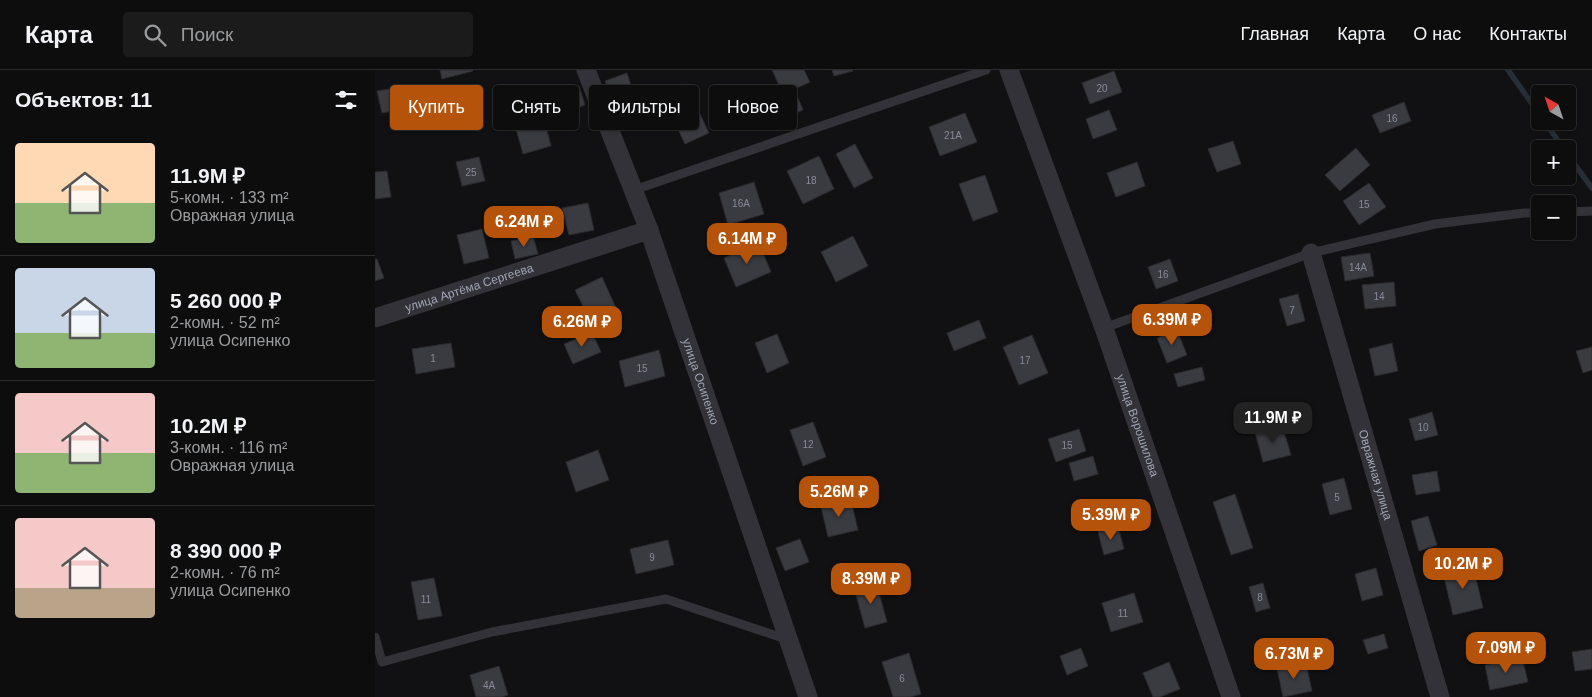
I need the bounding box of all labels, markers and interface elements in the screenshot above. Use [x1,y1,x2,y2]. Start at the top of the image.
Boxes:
search box [123,12,473,57]
text: Карта [25,21,93,48]
icon: search [141,21,169,49]
text: Поиск [181,24,233,45]
text: Главная [1241,24,1309,44]
text: Карта [1337,24,1385,44]
text: О нас [1413,24,1461,44]
text: Контакты [1489,24,1567,44]
house number: 20 [1096,83,1108,94]
chip: Купить [390,85,483,130]
chip: Снять [493,85,579,130]
chip: Фильтры [589,85,699,130]
chip: Новое [709,85,797,130]
north arrow [1531,85,1576,130]
map controls [1531,85,1576,240]
icon: filters [332,86,360,114]
text: Объектов: 11 [15,88,152,111]
house number: 16 [1386,113,1398,124]
house number: 21А [944,130,962,141]
button: + [1531,140,1576,185]
icon: home [55,163,115,223]
text: 11.9M ₽ [170,164,245,187]
house number: 25 [465,167,477,178]
house number: 18 [805,175,817,186]
text: 5-комн. · 133 m² [170,189,289,206]
button: − [1531,195,1576,240]
house number: 16А [732,198,750,209]
house number: 15 [1358,199,1370,210]
pin: 6.24M ₽ [478,206,570,248]
text: Овражная улица [170,207,294,224]
text: 6.24M ₽ [495,213,553,230]
pin: 6.14M ₽ [701,222,793,265]
text: 6.14M ₽ [718,230,776,247]
street label: улица Артёма Сергеева [403,261,535,315]
house number: 14А [1349,262,1367,273]
house number: 16 [1157,269,1169,280]
icon: home [55,288,115,348]
text: 5 260 000 ₽ [170,289,281,312]
house number: 14 [1373,291,1385,302]
pin: 6.39M ₽ [1126,304,1218,346]
house number: 7 [1289,305,1295,316]
pin: 6.26M ₽ [536,306,628,348]
text: 6.39M ₽ [1143,311,1201,328]
text: 6.26M ₽ [553,313,611,330]
text: 2-комн. · 52 m² [170,314,280,331]
text: улица Осипенко [170,332,290,349]
street label: улица Осипенко [679,336,722,427]
house number: 1 [430,353,436,364]
house number: 17 [1019,355,1031,366]
house number: 15 [636,363,648,374]
street label: улица Ворошилова [1113,372,1162,479]
pin: 11.9M ₽ [1227,402,1319,444]
text: 11.9M ₽ [1244,409,1302,426]
icon: home [55,413,115,473]
text: 10.2M ₽ [170,414,246,437]
house number: 10 [1417,422,1429,433]
street label: Овражная улица [1356,428,1395,522]
text: 3-комн. · 116 m² [170,439,287,456]
house number: 12 [802,439,814,450]
house number: 15 [1061,440,1073,451]
text: Овражная улица [170,457,294,474]
pin: 5.26M ₽ [793,476,885,518]
text: 5.26M ₽ [810,483,868,500]
house number: 5 [1334,492,1340,503]
pin: 5.39M ₽ [1065,498,1157,541]
text: 5.39M ₽ [1082,506,1140,523]
icon: home [55,538,115,598]
text: 8 390 000 ₽ [170,539,281,562]
pin: 10.2M ₽ [1417,548,1509,590]
house number: 9 [649,552,655,563]
text: 10.2M ₽ [1434,555,1492,572]
pin: 8.39M ₽ [825,562,917,605]
text: 2-комн. · 76 m² [170,564,280,581]
text: 8.39M ₽ [842,570,900,587]
text: улица Осипенко [170,582,290,599]
house number: 8 [1257,592,1263,603]
house number: 11 [421,594,432,605]
house number: 11 [1118,608,1129,619]
pin: 7.09M ₽ [1460,632,1552,674]
pin: 6.73M ₽ [1248,638,1340,680]
text: 7.09M ₽ [1477,639,1535,656]
text: 6.73M ₽ [1265,645,1323,662]
house number: 6 [899,673,905,684]
house number: 4А [483,680,495,691]

